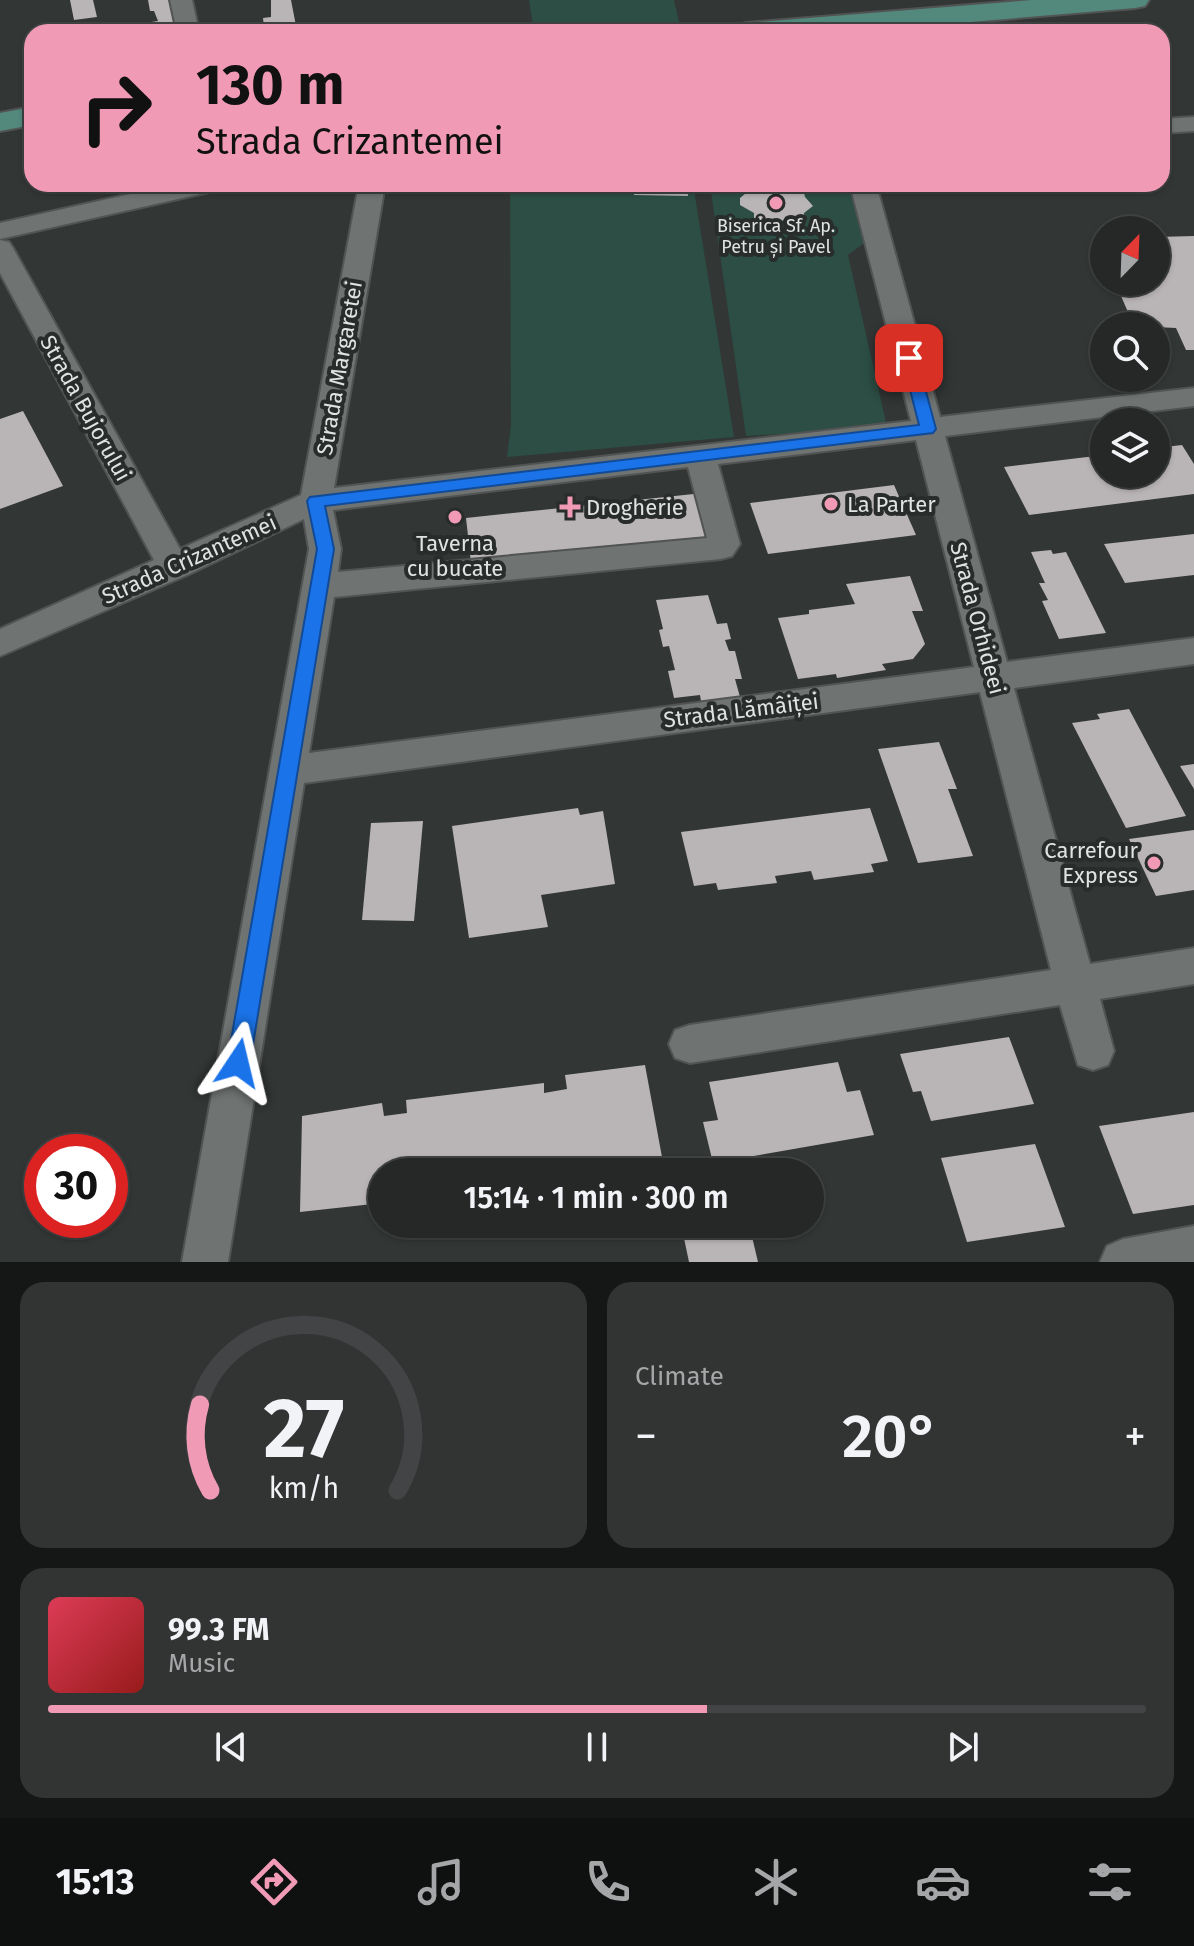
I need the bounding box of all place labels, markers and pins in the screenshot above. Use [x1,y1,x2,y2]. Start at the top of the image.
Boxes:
marker: Biserica Sf. Ap. Petru și Pavel [767,194,785,212]
place label: Biserica Sf. Ap. Petru și Pavel [717,215,835,259]
pin [875,324,943,392]
place label: La Parter [847,491,936,518]
place label: Drogherie [586,494,684,521]
marker: La Parter [822,495,840,513]
marker: Drogherie [561,498,579,516]
marker: Taverna cu bucate [446,508,464,526]
place label: Taverna cu bucate [407,530,503,582]
place label: Carrefour Express [1044,837,1138,889]
marker: Carrefour Express [1145,854,1163,872]

